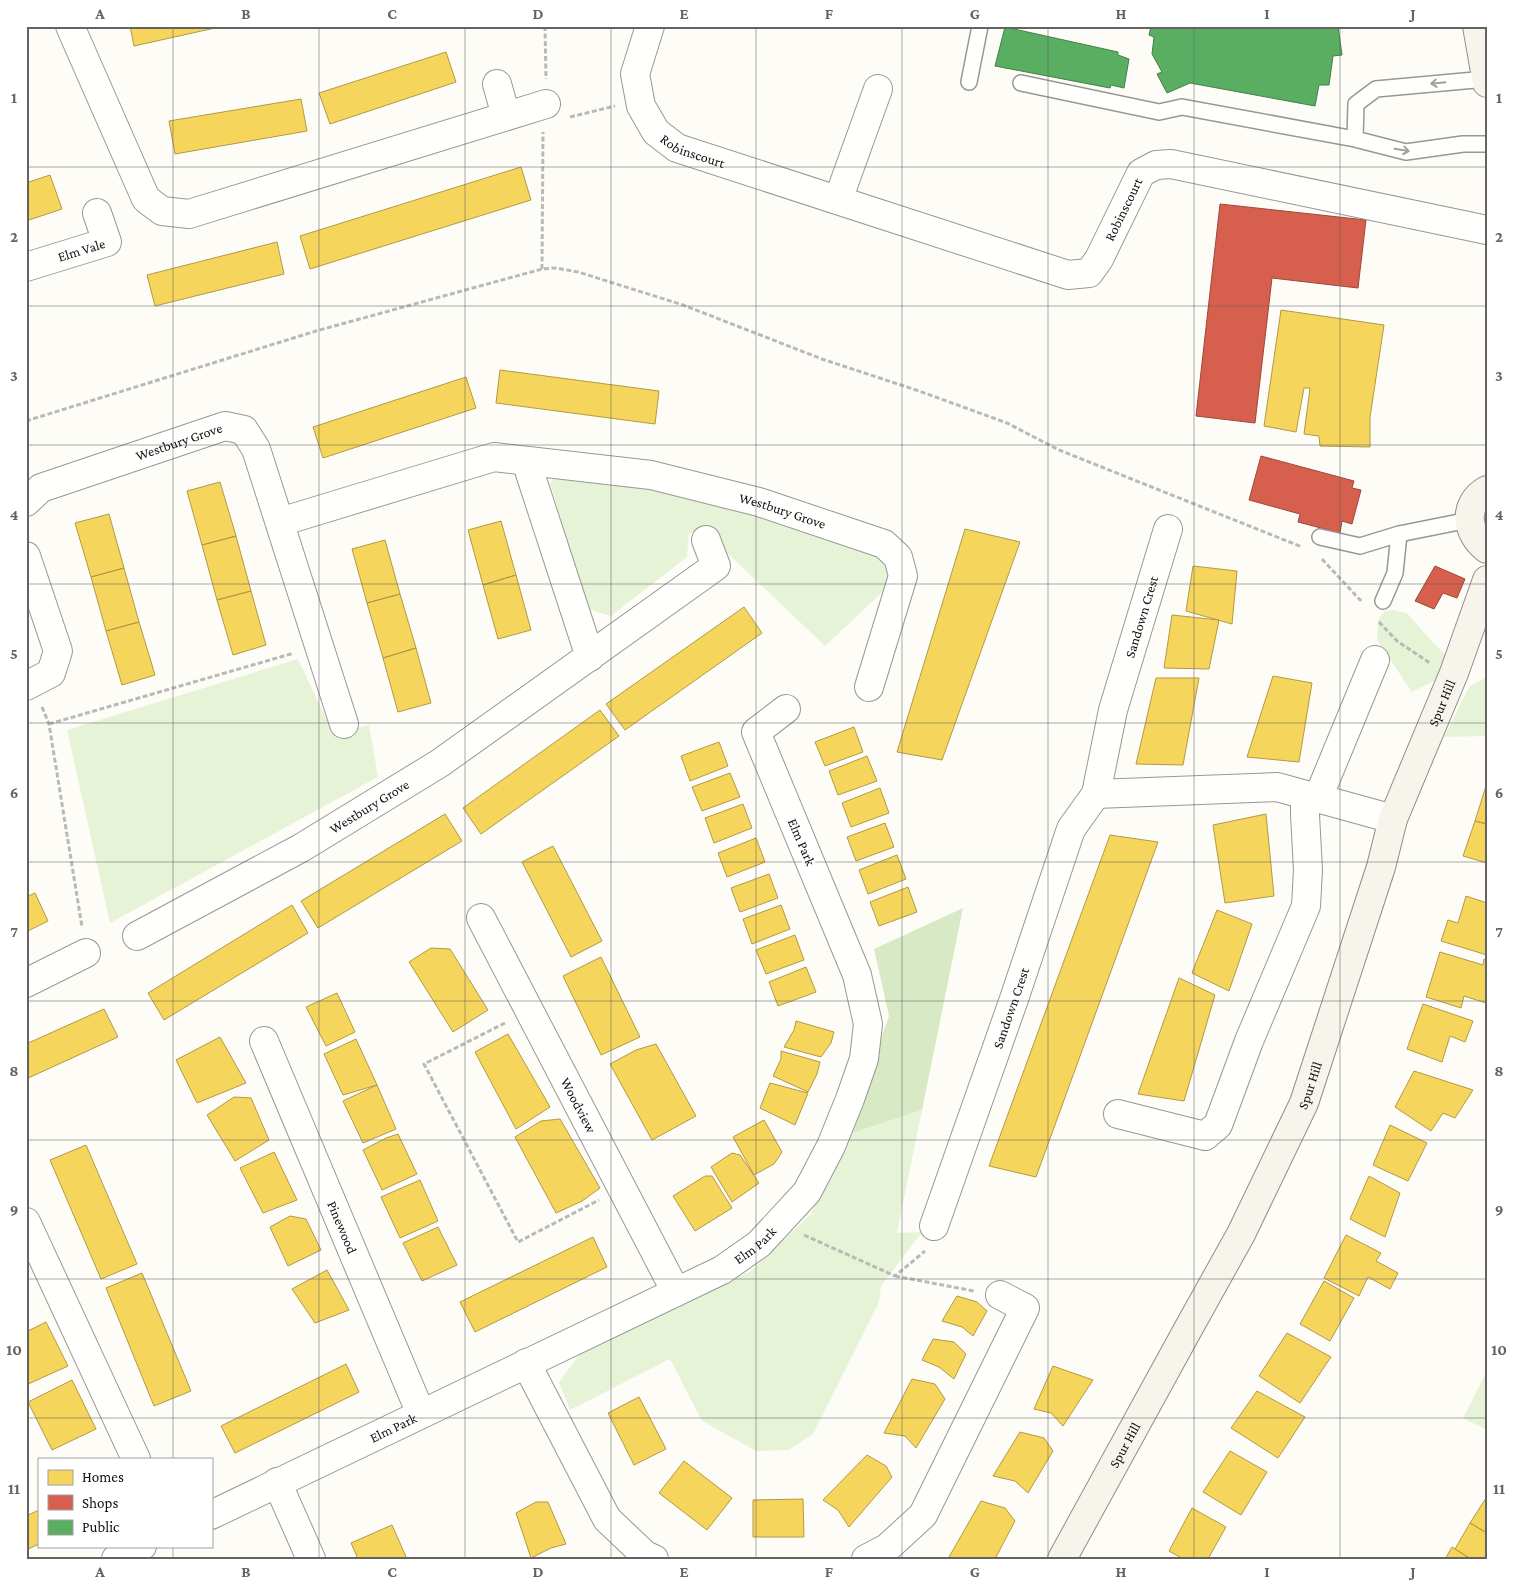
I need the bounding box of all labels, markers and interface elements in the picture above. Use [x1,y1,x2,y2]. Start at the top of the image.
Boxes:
text: A [94,5,105,22]
text: B [241,5,251,22]
text: C [387,5,397,22]
text: D [532,5,544,22]
text: E [679,5,689,22]
text: F [825,5,834,22]
text: G [970,5,980,22]
text: H [1116,5,1127,22]
text: I [1264,5,1270,22]
text: J [1408,5,1416,22]
one-way arrow [1430,79,1446,88]
text: 1 [11,89,17,106]
text: 1 [1496,89,1502,106]
street label: Robinscourt [658,131,727,171]
one-way arrow [1394,145,1410,155]
street label: Robinscourt [1101,175,1146,243]
text: 2 [10,228,18,245]
text: 2 [1495,228,1503,245]
street label: Elm Vale [56,235,107,265]
text: 3 [10,367,18,384]
text: 3 [1495,367,1503,384]
street label: Westbury Grove [134,420,224,464]
street label: Westbury Grove [738,489,828,532]
text: 4 [10,506,19,523]
text: 4 [1495,506,1504,523]
street label: Sandown Crest [1121,574,1161,660]
text: 5 [10,645,18,662]
text: 5 [1495,645,1503,662]
street label: Spur Hill [1425,677,1459,729]
street label: Westbury Grove [326,776,412,837]
text: 6 [10,784,18,801]
text: 6 [1495,784,1503,801]
street label: Elm Park [785,816,819,868]
text: 7 [10,923,18,940]
text: 7 [1495,923,1503,940]
street label: Sandown Crest [989,965,1032,1051]
street label: Spur Hill [1294,1059,1325,1112]
text: 8 [9,1062,19,1079]
text: 8 [1494,1062,1504,1079]
street label: Woodview [558,1075,600,1136]
street label: Pinewood [324,1198,361,1257]
text: 9 [10,1201,18,1218]
text: 9 [1495,1201,1503,1218]
street label: Elm Park [731,1223,779,1267]
text: 10 [6,1341,22,1358]
text: 10 [1491,1341,1507,1358]
street label: Elm Park [367,1409,419,1446]
street label: Spur Hill [1106,1419,1143,1470]
legend [38,1458,212,1548]
text: Homes [82,1469,124,1485]
text: 11 [8,1480,20,1497]
text: 11 [1493,1480,1505,1497]
text: Shops [82,1495,118,1512]
text: Public [82,1519,120,1535]
text: A [94,1563,105,1580]
text: B [241,1563,251,1580]
text: C [387,1563,397,1580]
text: D [532,1563,544,1580]
text: E [679,1563,689,1580]
text: F [825,1563,834,1580]
text: G [970,1563,980,1580]
text: H [1116,1563,1127,1580]
text: I [1264,1563,1270,1580]
text: J [1408,1563,1416,1580]

